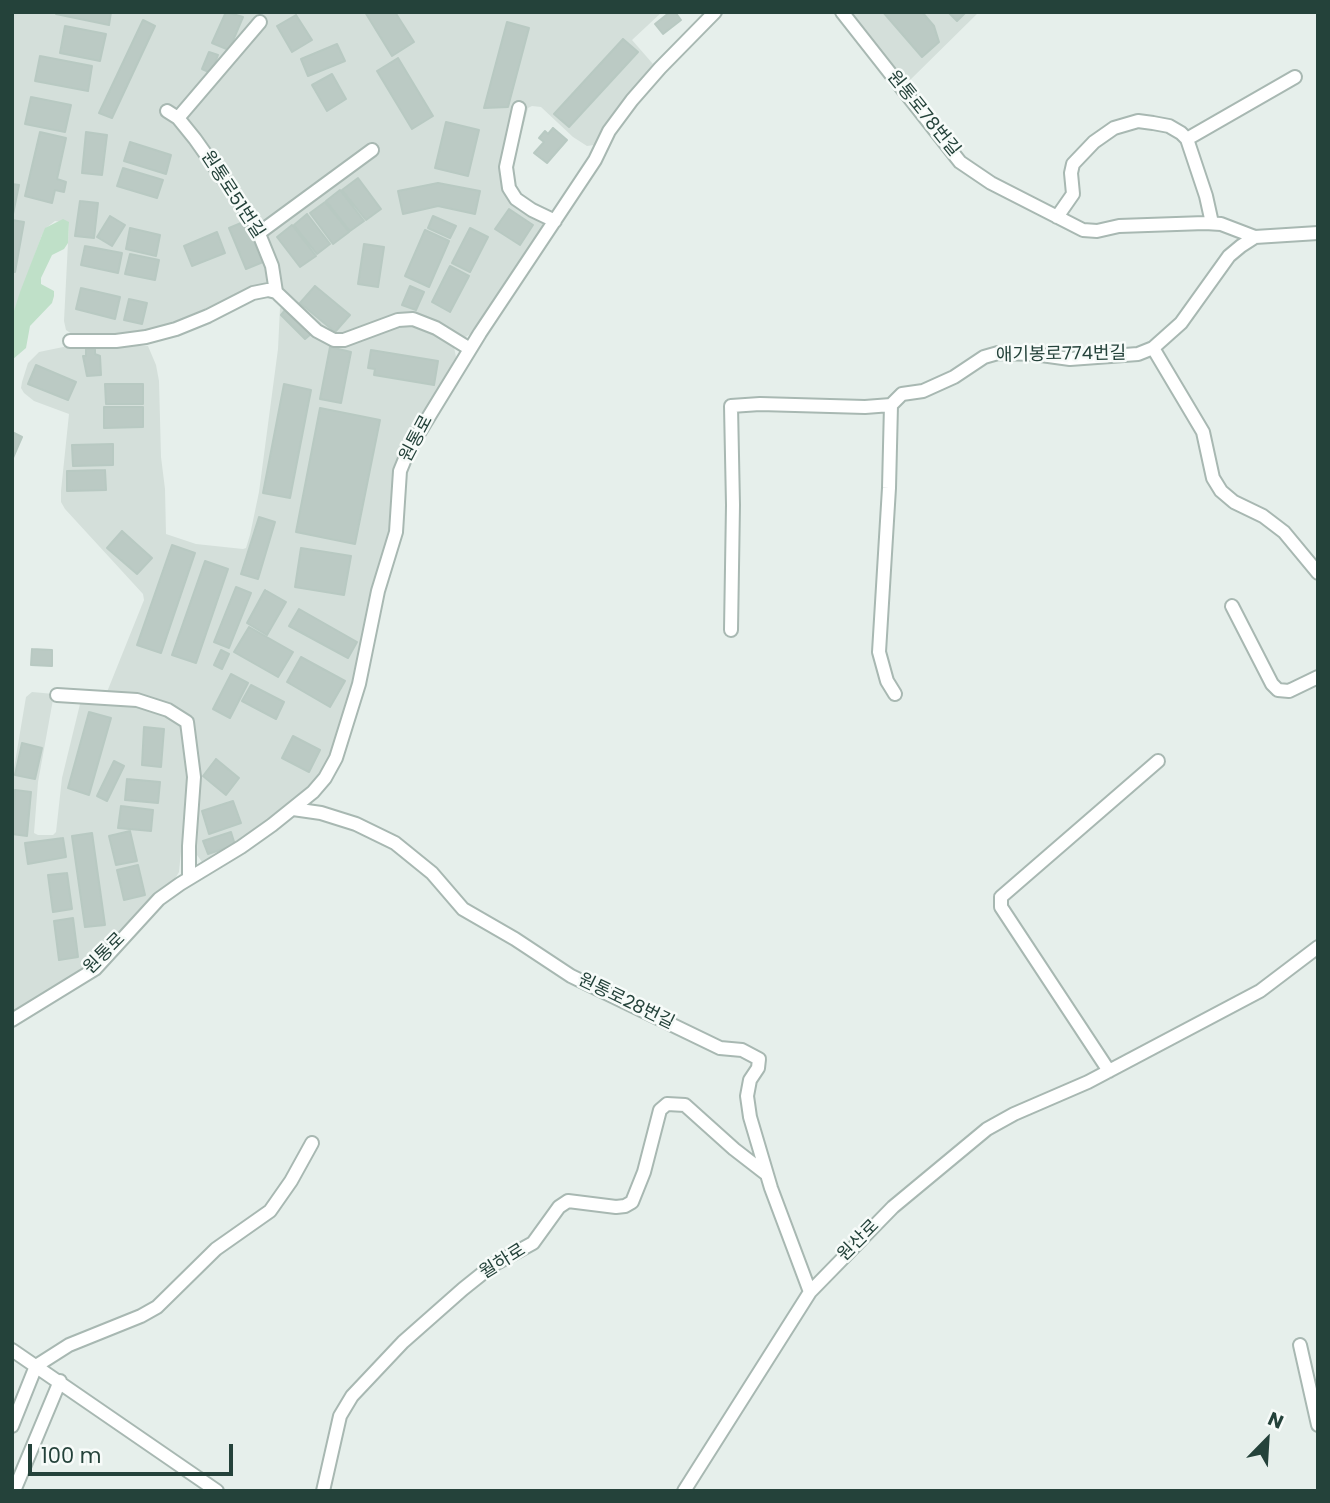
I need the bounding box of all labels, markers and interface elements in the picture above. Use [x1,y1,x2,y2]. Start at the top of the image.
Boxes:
street label: 원통로78번길 [882,67,964,161]
street label: 원통로51번길 [196,147,268,243]
street label: 애기봉로774번길 [996,343,1126,367]
street label: 원통로 [396,412,438,466]
street label: 원통로 [80,929,130,979]
street label: 원통로28번길 [574,969,678,1035]
street label: 원산로 [834,1216,884,1266]
street label: 월하로 [476,1240,530,1284]
north arrow [1232,1405,1302,1475]
text: N [1264,1405,1288,1436]
scale bar [32,1430,236,1474]
text: 100 m [41,1441,101,1470]

